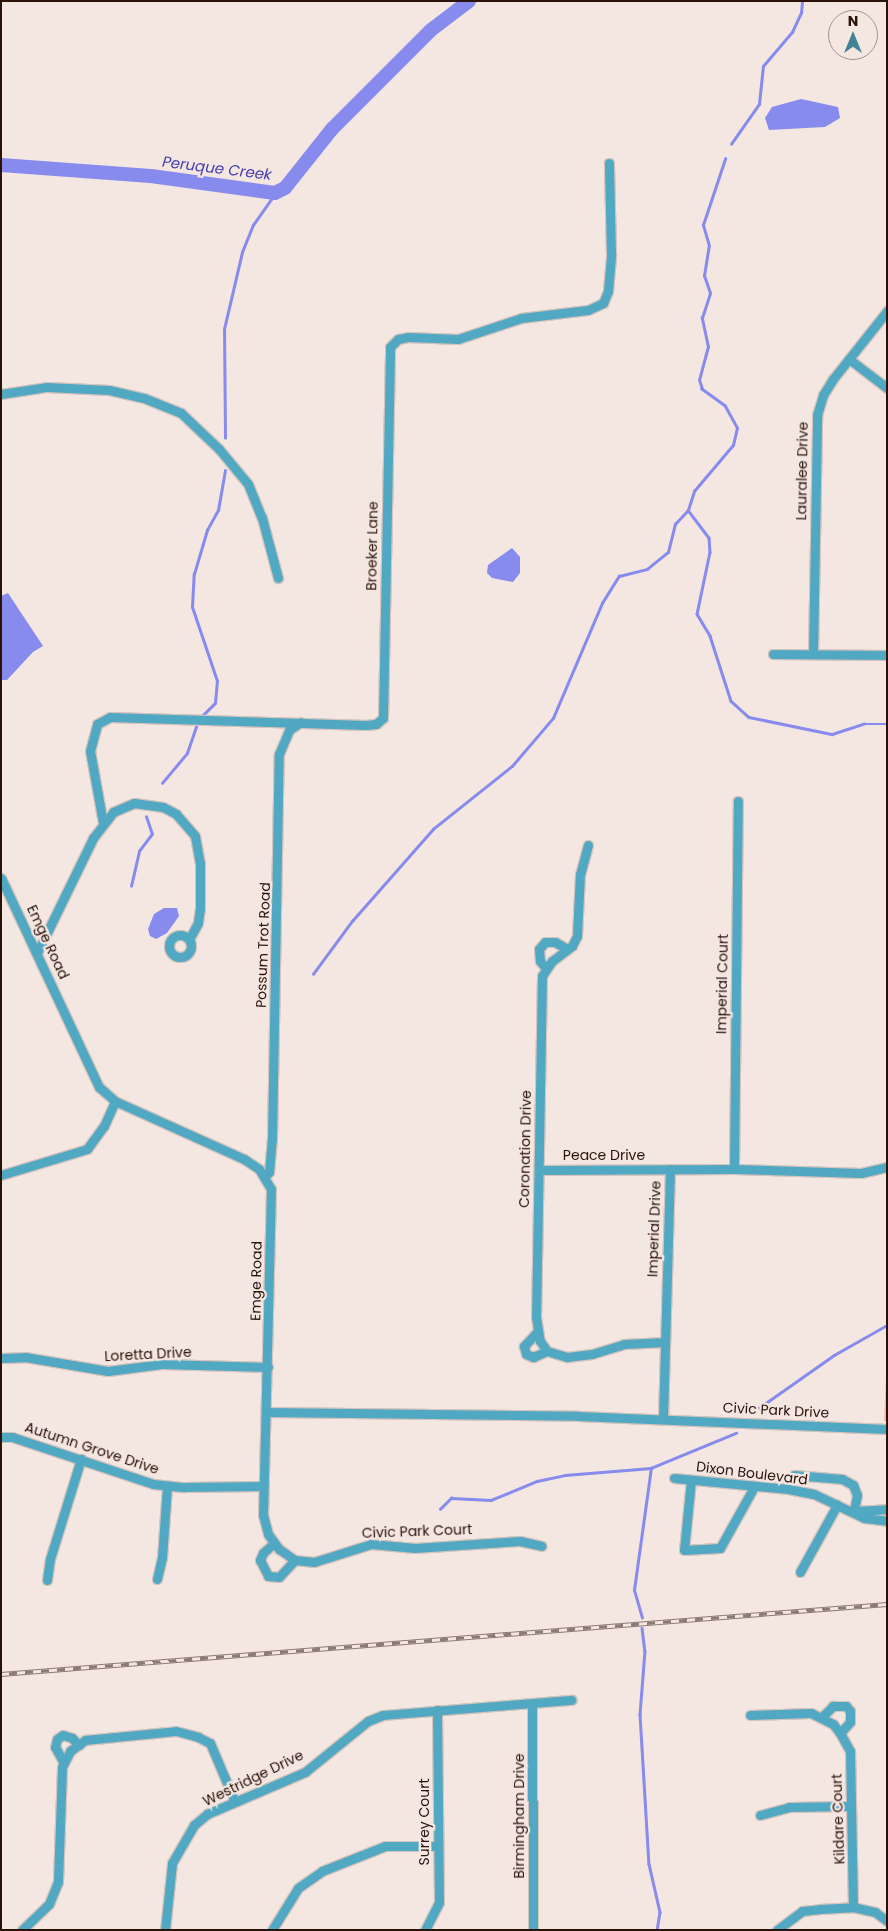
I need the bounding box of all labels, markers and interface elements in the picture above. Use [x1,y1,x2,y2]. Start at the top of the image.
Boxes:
north arrow [828,10,878,60]
text: N [848,11,858,31]
water label: Peruque Creek [161,152,273,184]
street label: Lauralee Drive [793,421,811,521]
street label: Broeker Lane [363,501,381,591]
street label: Possum Trot Road [252,882,274,1008]
street label: Emge Road [24,902,72,982]
street label: Imperial Court [713,934,731,1034]
street label: Coronation Drive [516,1090,534,1208]
street label: Peace Drive [563,1147,645,1163]
street label: Imperial Drive [644,1181,664,1277]
street label: Emge Road [247,1241,265,1321]
street label: Loretta Drive [104,1343,192,1365]
street label: Civic Park Drive [722,1399,830,1421]
street label: Autumn Grove Drive [23,1418,161,1478]
street label: Dixon Boulevard [695,1458,809,1488]
street label: Civic Park Court [361,1521,473,1541]
street label: Westridge Drive [200,1746,306,1810]
street label: Birmingham Drive [511,1753,527,1879]
street label: Kildare Court [828,1773,848,1865]
street label: Surrey Court [416,1779,432,1865]

